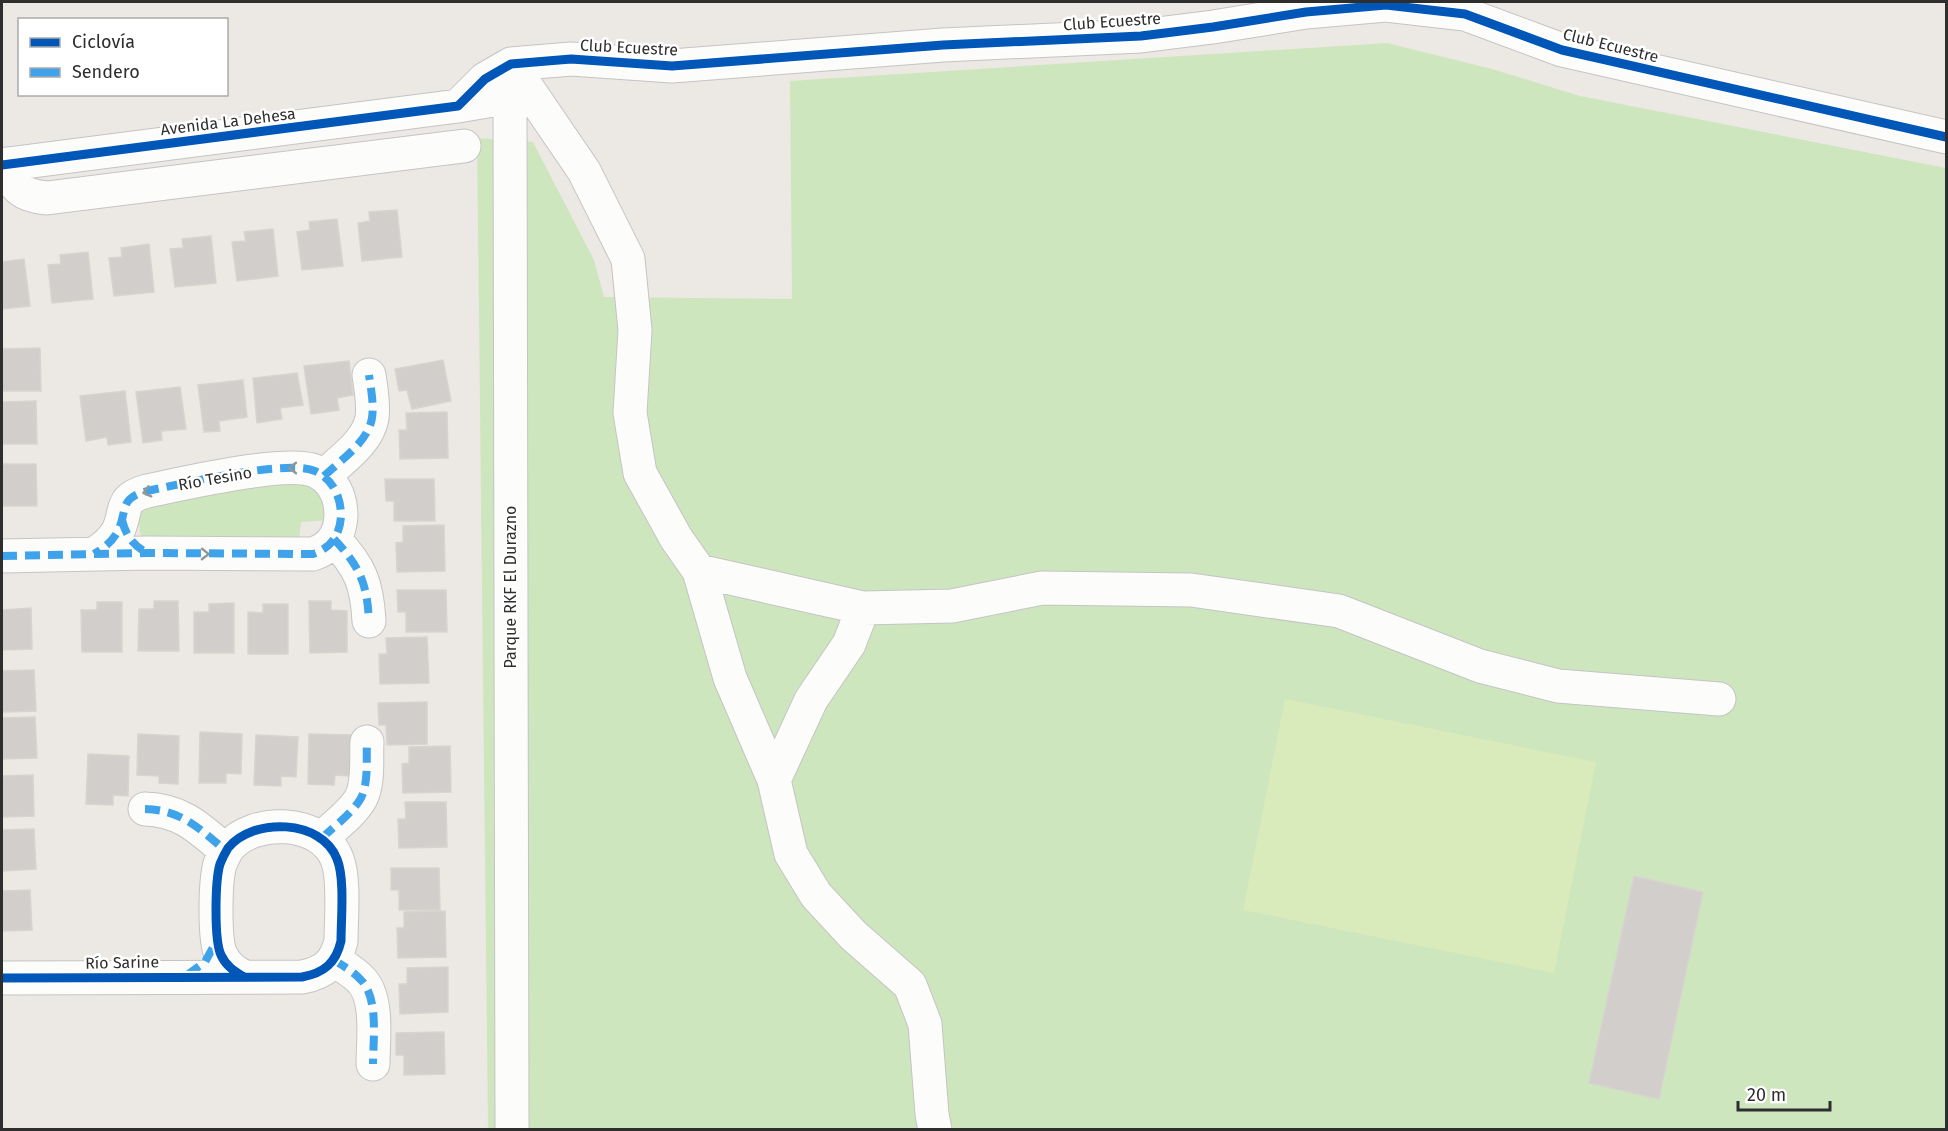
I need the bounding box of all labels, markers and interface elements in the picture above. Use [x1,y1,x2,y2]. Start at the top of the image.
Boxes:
street label: Club Ecuestre [1063,9,1162,34]
legend [18,18,228,96]
street label: Club Ecuestre [1561,24,1661,67]
text: Ciclovía [72,31,135,53]
street label: Club Ecuestre [580,35,678,60]
text: Sendero [72,61,140,83]
street label: Avenida La Dehesa [159,104,297,139]
one-way arrow [288,461,297,474]
street label: Río Tesino [177,463,253,494]
one-way arrow [142,484,152,497]
street label: Parque RKF El Durazno [501,506,520,668]
one-way arrow [201,548,210,560]
street label: Río Sarine [85,952,159,973]
scale bar [1738,1074,1830,1112]
text: 20 m [1747,1084,1786,1106]

